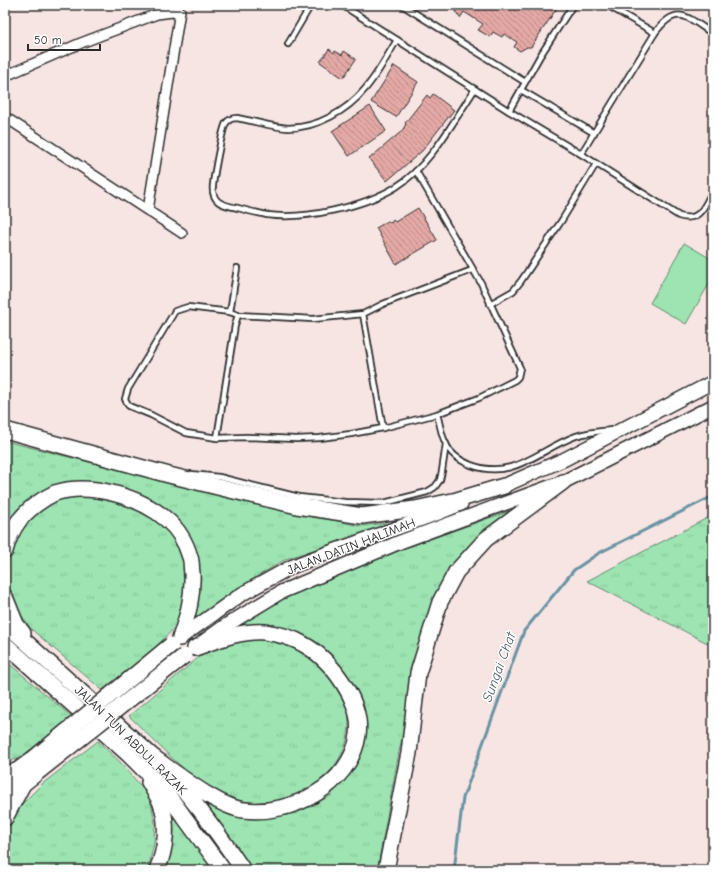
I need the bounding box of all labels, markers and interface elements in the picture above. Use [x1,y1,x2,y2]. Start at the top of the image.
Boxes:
scale bar [28,26,100,52]
text: 50 m [34,33,62,47]
street label: JALAN DATIN HALIMAH [285,515,417,577]
water label: Sungai Chat [479,628,520,704]
street label: JALAN TUN ABDUL RAZAK [72,682,191,798]

